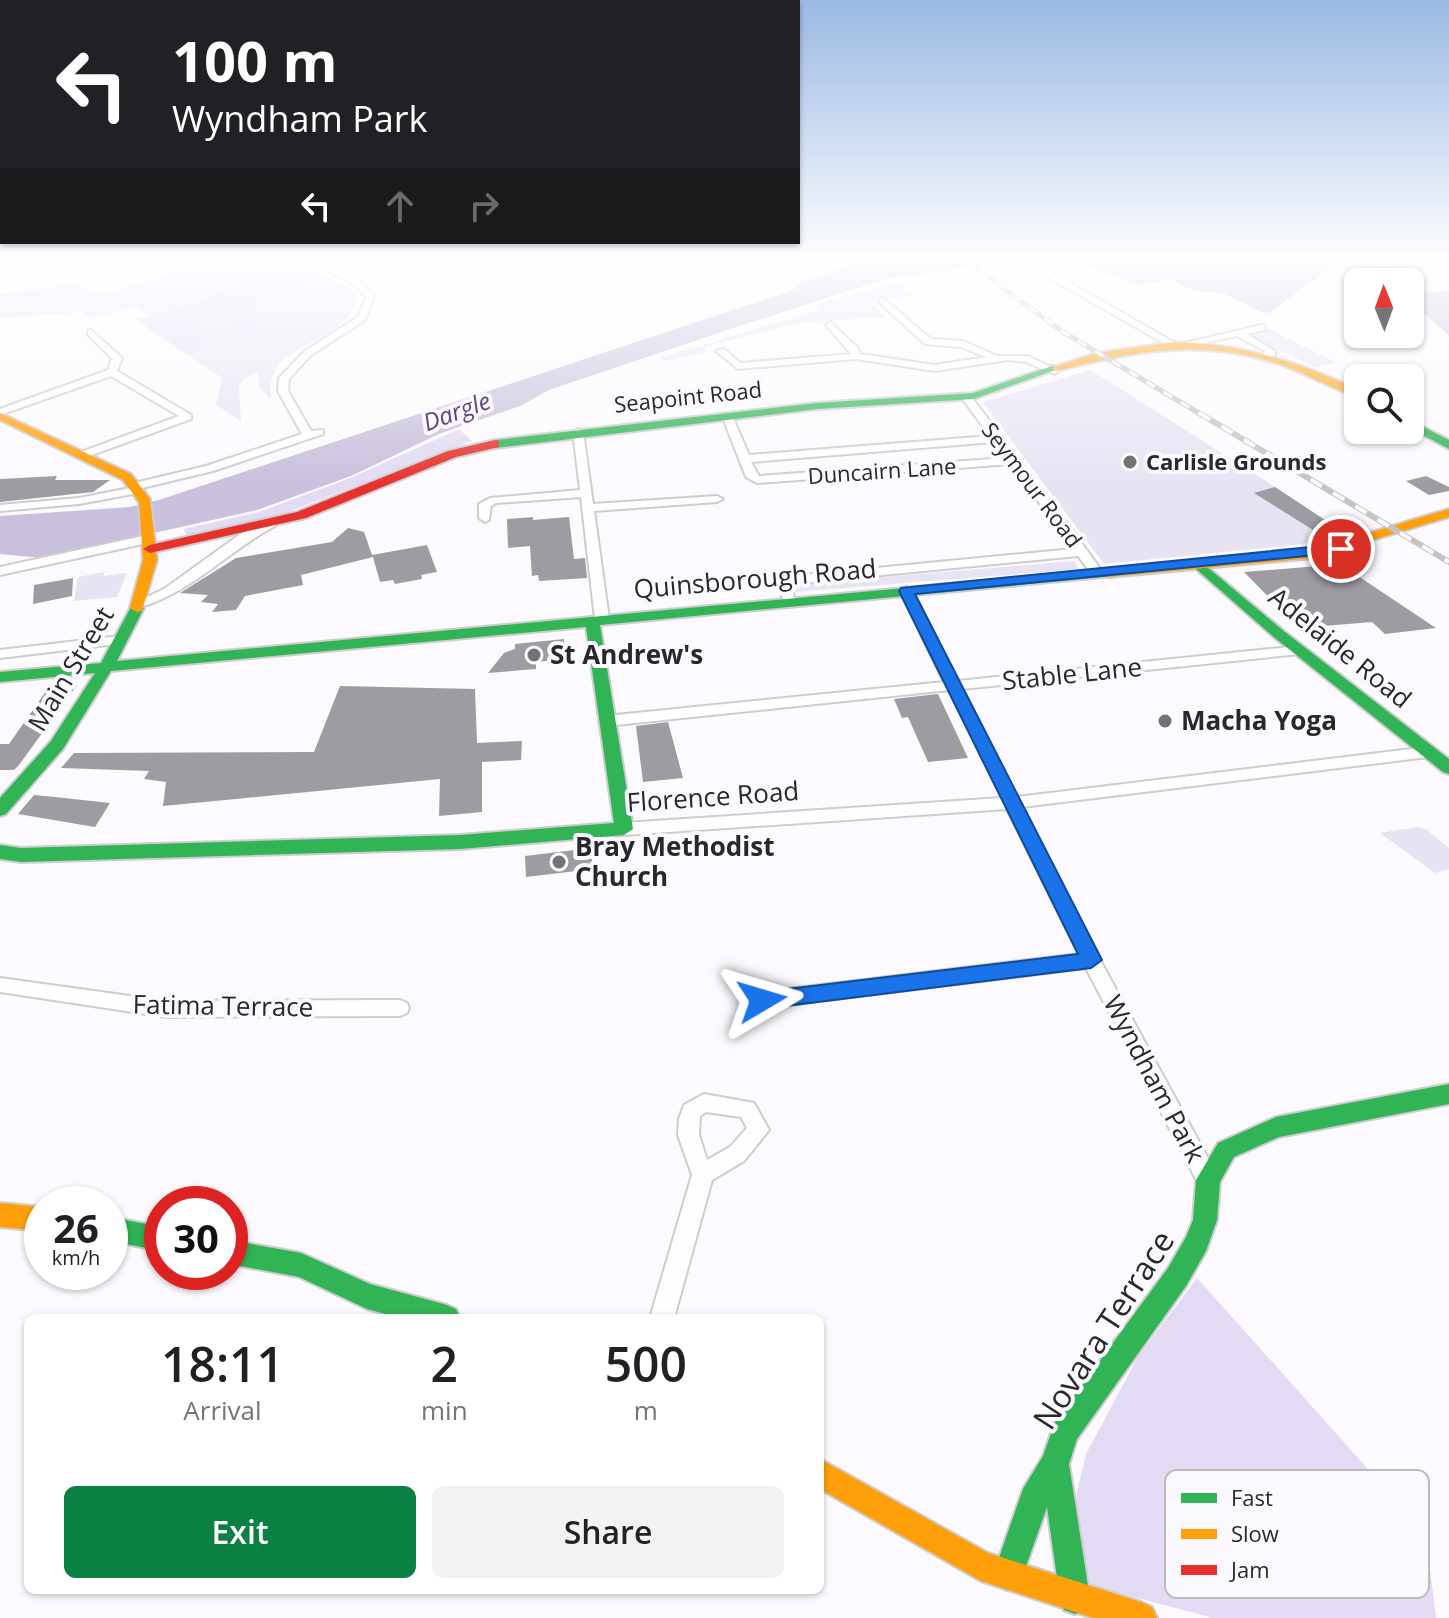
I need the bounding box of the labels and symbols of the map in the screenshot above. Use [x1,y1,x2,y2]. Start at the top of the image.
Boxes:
north arrow [1344,268,1424,348]
street label: Seapoint Road [613,373,763,419]
water label: Dargle [418,383,495,438]
street label: Seymour Road [976,416,1090,553]
place label: Carlisle Grounds [1146,446,1326,476]
street label: Duncairn Lane [807,450,957,490]
marker: Carlisle Grounds [1121,453,1139,471]
pin [1307,515,1375,583]
street label: Quinsborough Road [632,549,878,607]
street label: Adelaide Road [1262,579,1420,716]
street label: Main Street [19,599,122,738]
place label: St Andrew's [550,636,703,672]
marker: St Andrew's [525,646,543,664]
street label: Stable Lane [1000,648,1144,698]
place label: Macha Yoga [1181,702,1337,738]
marker: Macha Yoga [1156,712,1174,730]
street label: Florence Road [626,772,800,820]
place label: Bray Methodist Church [575,828,774,894]
marker: Bray Methodist Church [550,853,568,871]
position arrow [720,958,804,1042]
street label: Fatima Terrace [132,985,314,1025]
street label: Wyndham Park [1096,989,1214,1169]
speed limit sign: 30 [144,1186,248,1290]
street label: Novara Terrace [1022,1221,1183,1437]
legend [1165,1470,1429,1598]
text: Fast [1231,1482,1273,1512]
text: Slow [1231,1518,1279,1548]
text: Jam [1229,1554,1270,1584]

